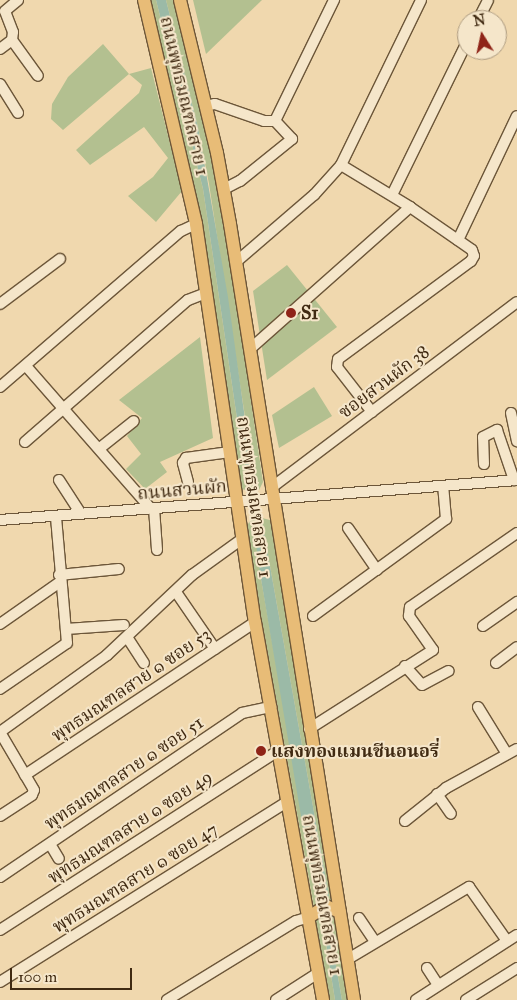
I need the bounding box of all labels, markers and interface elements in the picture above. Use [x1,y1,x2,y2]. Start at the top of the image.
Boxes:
north arrow [457,10,507,60]
text: N [472,11,487,30]
street label: ถนนพุทธมณฑลสาย 1 [155,14,213,178]
place label: S1 [301,302,318,324]
marker: S1 [285,307,297,319]
street label: ซอยสวนผัก 38 [334,341,434,423]
street label: ถนนพุทธมณฑลสาย 1 [232,415,276,579]
street label: ถนนสวนผัก [136,475,228,505]
street label: พุทธมณฑลสาย ๑ ซอย 53 [47,624,215,746]
street label: พุทธมณฑลสาย ๑ ซอย 51 [40,712,208,834]
place label: แสงทองแมนชีนอนอรี่ [271,740,439,762]
marker: แสงทองแมนชีนอนอรี่ [255,745,267,757]
street label: พุทธมณฑลสาย ๑ ซอย 49 [44,766,216,888]
street label: ถนนพุทธมณฑลสาย 1 [297,813,347,977]
street label: พุทธมณฑลสาย ๑ ซอย 47 [48,818,222,938]
scale bar [12,958,135,990]
text: 100 m [18,968,57,986]

